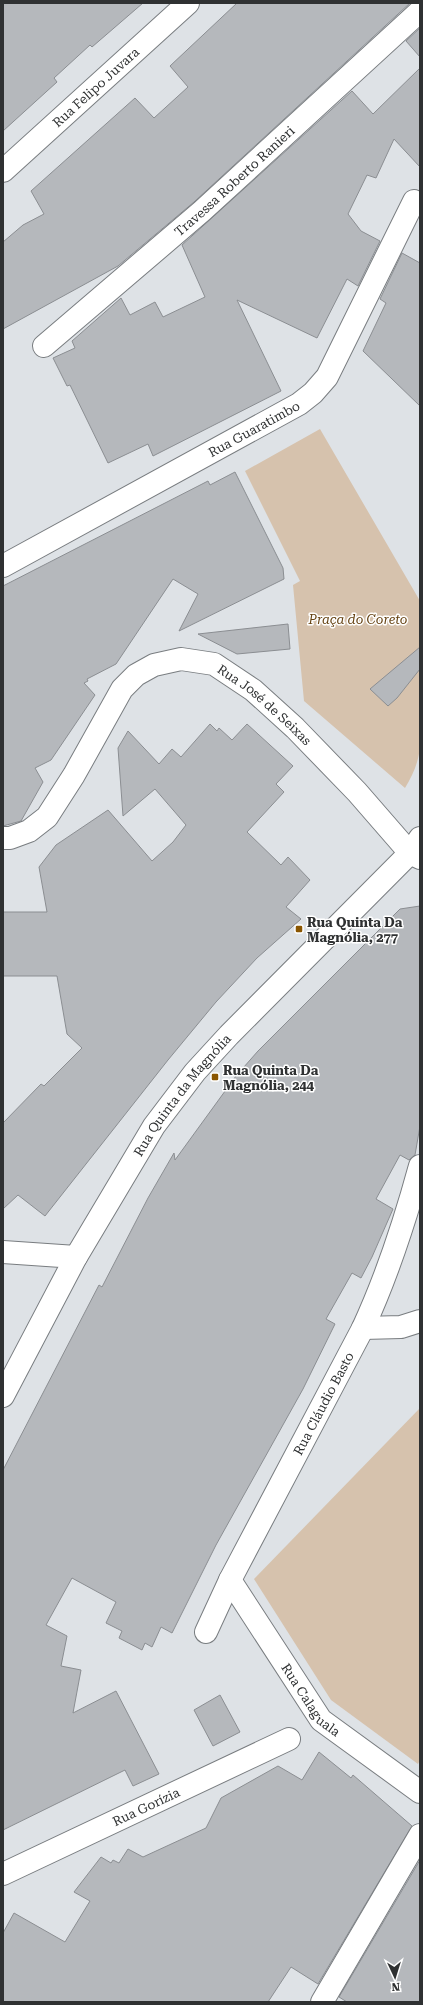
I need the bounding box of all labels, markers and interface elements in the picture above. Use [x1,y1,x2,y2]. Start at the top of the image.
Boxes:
street label: Rua Felipo Juvara [49,44,142,130]
street label: Travessa Roberto Ranieri [171,123,297,239]
street label: Rua Guaratimbo [206,398,302,460]
park label: Praça do Coreto [308,612,407,627]
street label: Rua José de Seixas [215,661,315,748]
place label: Rua Quinta Da Magnólia, 277 [307,915,403,945]
marker: Rua Quinta Da Magnólia, 277 [294,924,304,934]
street label: Rua Quinta da Magnólia [130,1031,234,1159]
place label: Rua Quinta Da Magnólia, 244 [223,1063,319,1093]
marker: Rua Quinta Da Magnólia, 244 [210,1072,220,1082]
street label: Rua Cláudio Basto [290,1349,356,1457]
street label: Rua Calaguala [279,1660,343,1739]
street label: Rua Gorízia [110,1784,182,1829]
north arrow [375,1957,415,1997]
text: N [390,1980,400,1993]

